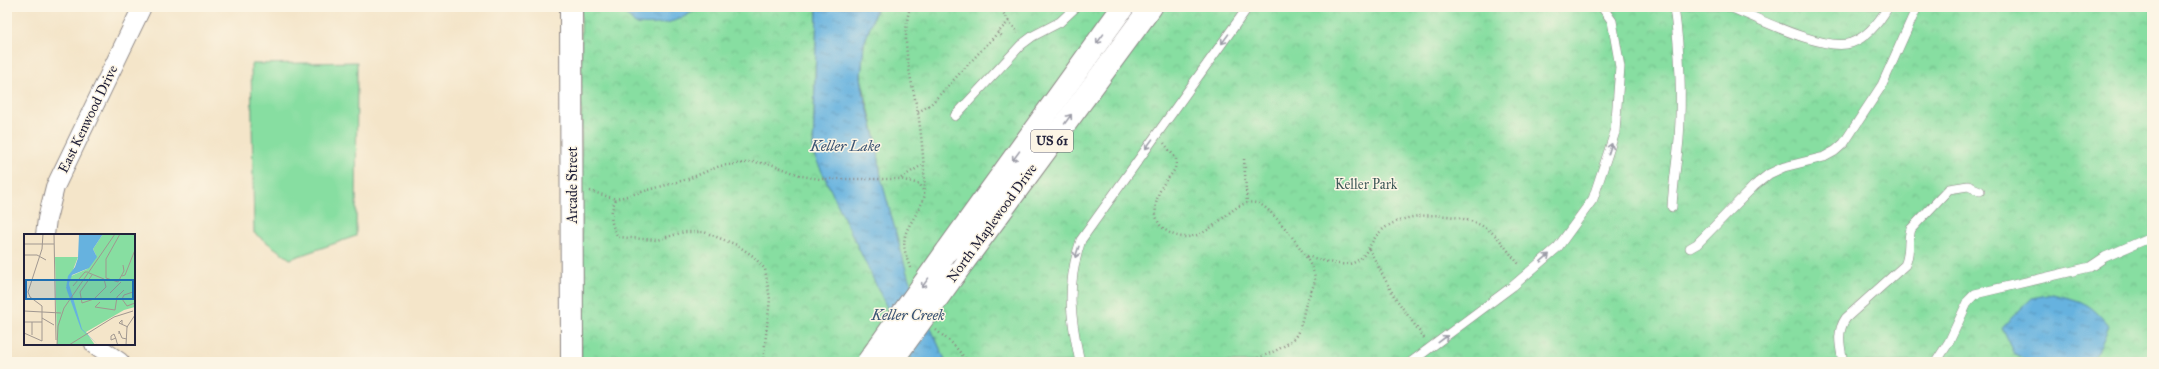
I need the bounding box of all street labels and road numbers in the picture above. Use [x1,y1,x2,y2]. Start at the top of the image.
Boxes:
street label: East Kenwood Drive [55,62,122,176]
road number: US 61 [1031,130,1073,152]
street label: Arcade Street [564,146,581,225]
street label: North Maplewood Drive [943,160,1041,286]

